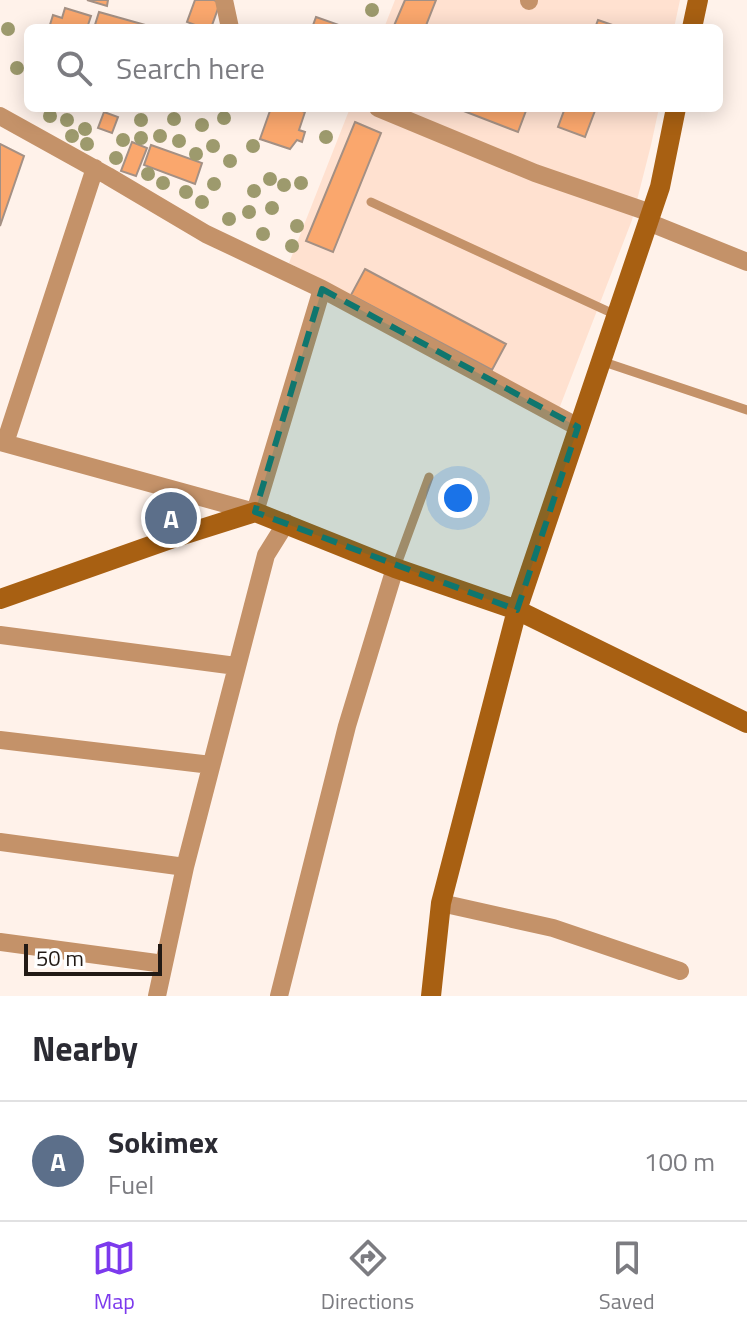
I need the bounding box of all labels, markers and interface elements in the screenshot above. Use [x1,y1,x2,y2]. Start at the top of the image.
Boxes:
search box [24,24,723,112]
text: Search here [116,45,265,91]
icon: search [52,46,96,90]
your location [438,478,478,518]
pin: A [145,488,197,548]
scale bar [24,940,162,976]
text: 50 m [36,941,84,975]
text: Nearby [32,1022,138,1074]
text: Sokimex [108,1119,218,1165]
text: A [50,1142,66,1181]
text: 100 m [644,1142,715,1181]
text: Fuel [108,1165,154,1204]
tab: Map [92,1236,136,1318]
tab: Directions [321,1236,414,1318]
tab: Saved [599,1236,655,1318]

